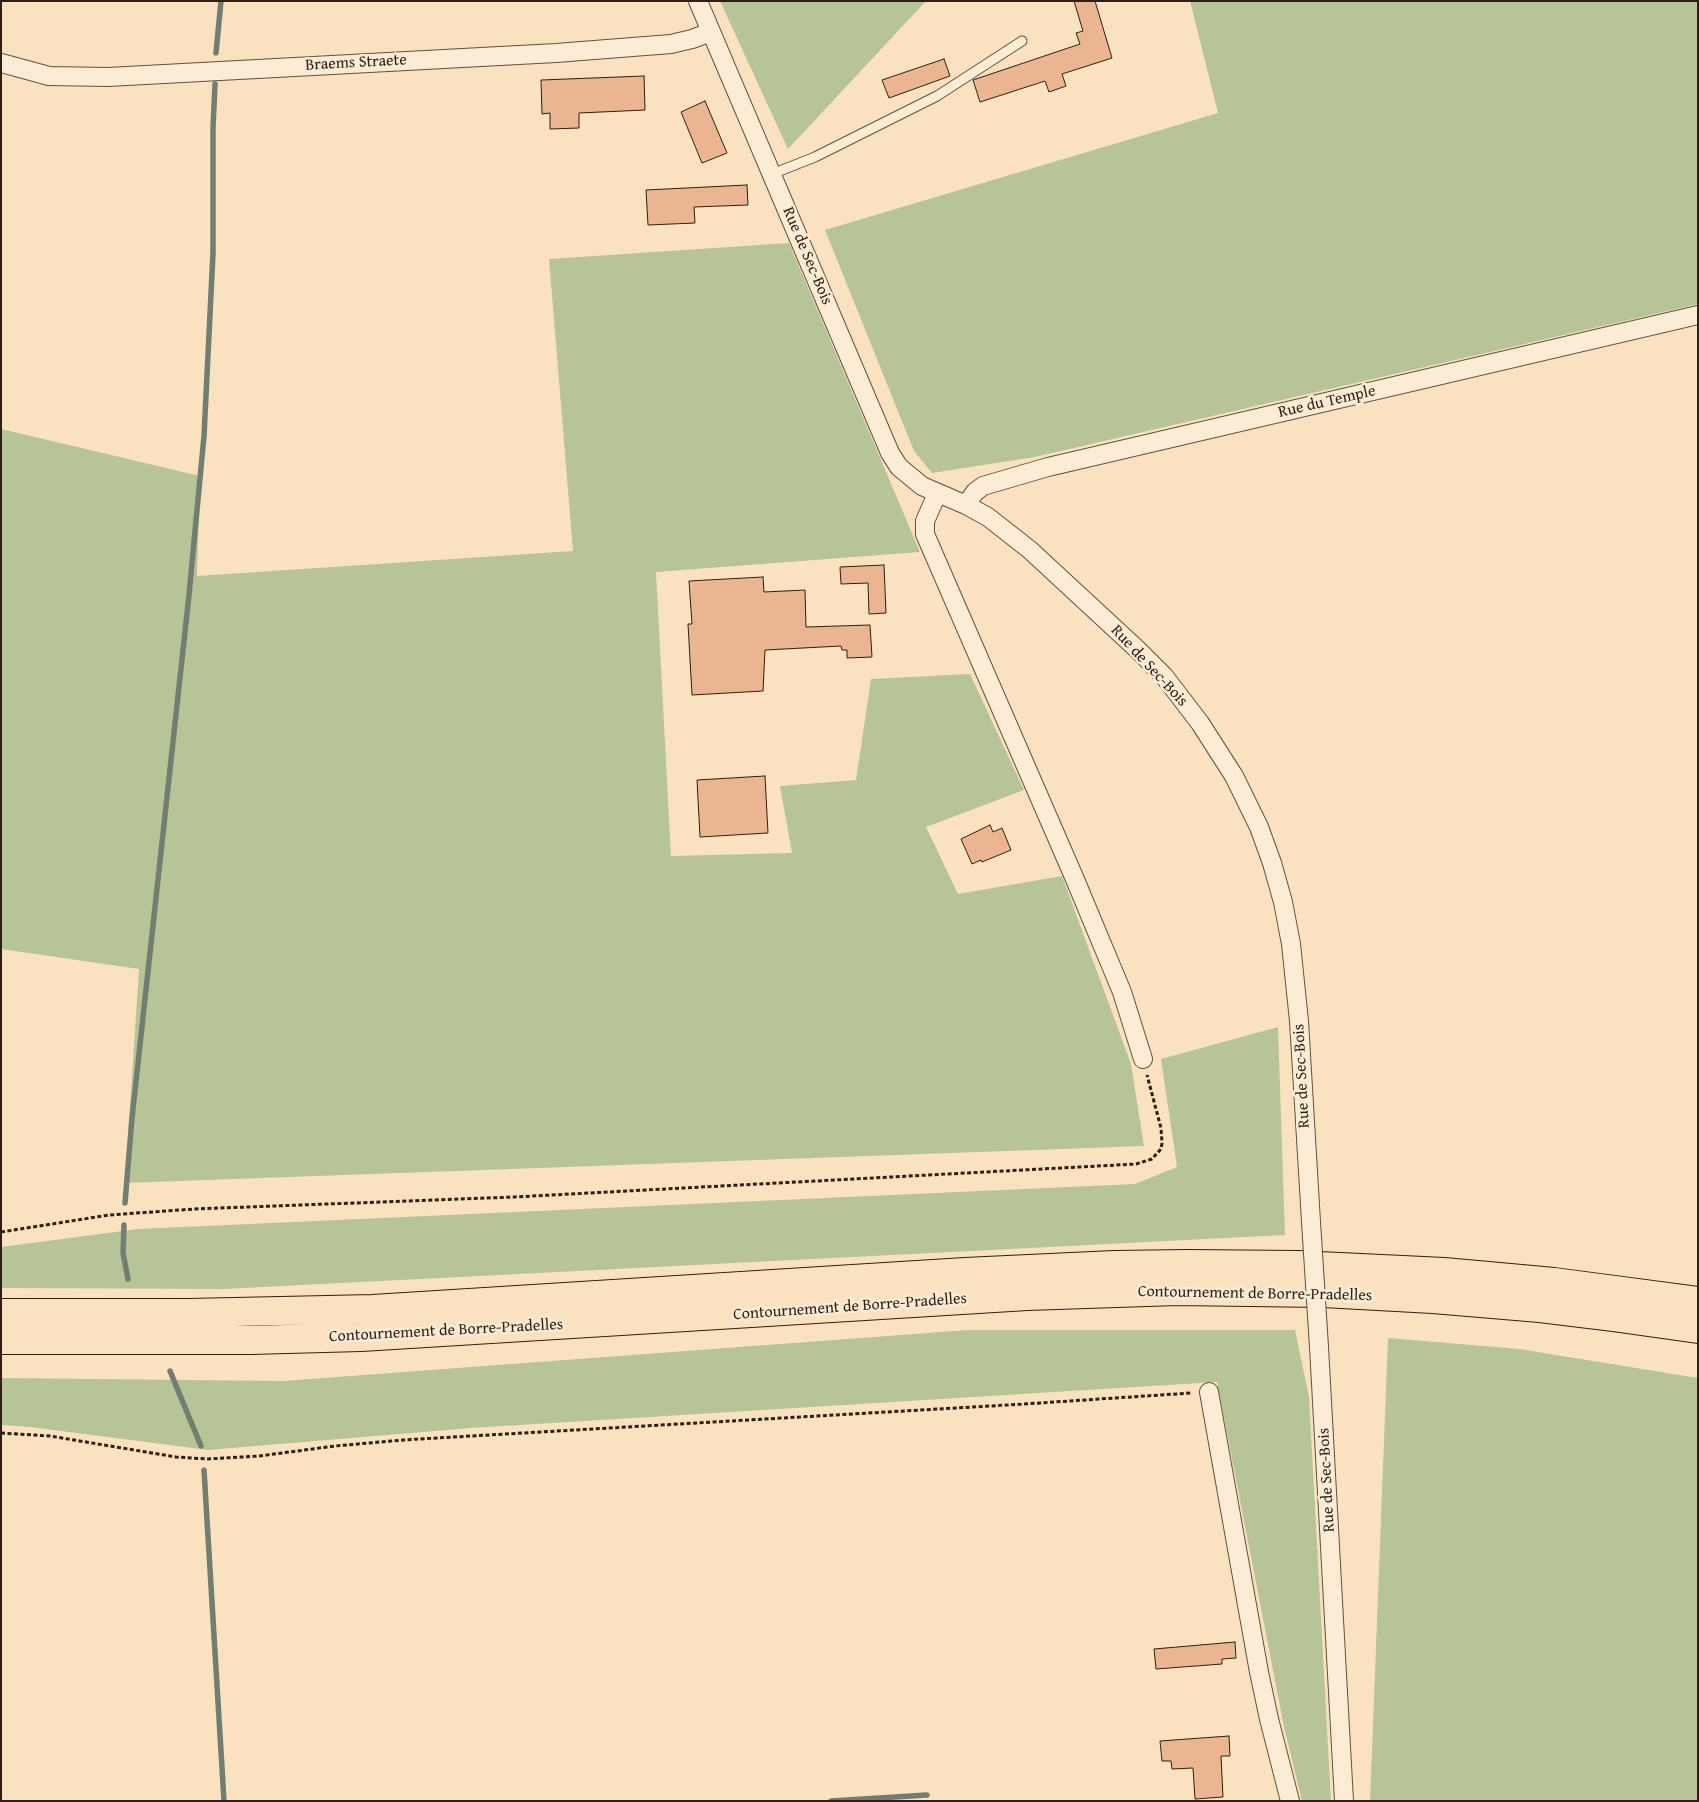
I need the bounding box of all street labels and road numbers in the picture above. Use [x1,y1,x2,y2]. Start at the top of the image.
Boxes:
street label: Braems Straete [305,51,407,75]
street label: Rue de Sec-Bois [778,204,836,308]
street label: Rue du Temple [1277,381,1377,423]
street label: Rue de Sec-Bois [1106,621,1192,711]
street label: Rue de Sec-Bois [1290,1023,1314,1129]
street label: Contournement de Borre-Pradelles [1138,1282,1372,1306]
street label: Contournement de Borre-Pradelles [732,1289,968,1325]
street label: Contournement de Borre-Pradelles [328,1315,564,1347]
street label: Rue de Sec-Bois [1315,1427,1339,1533]

